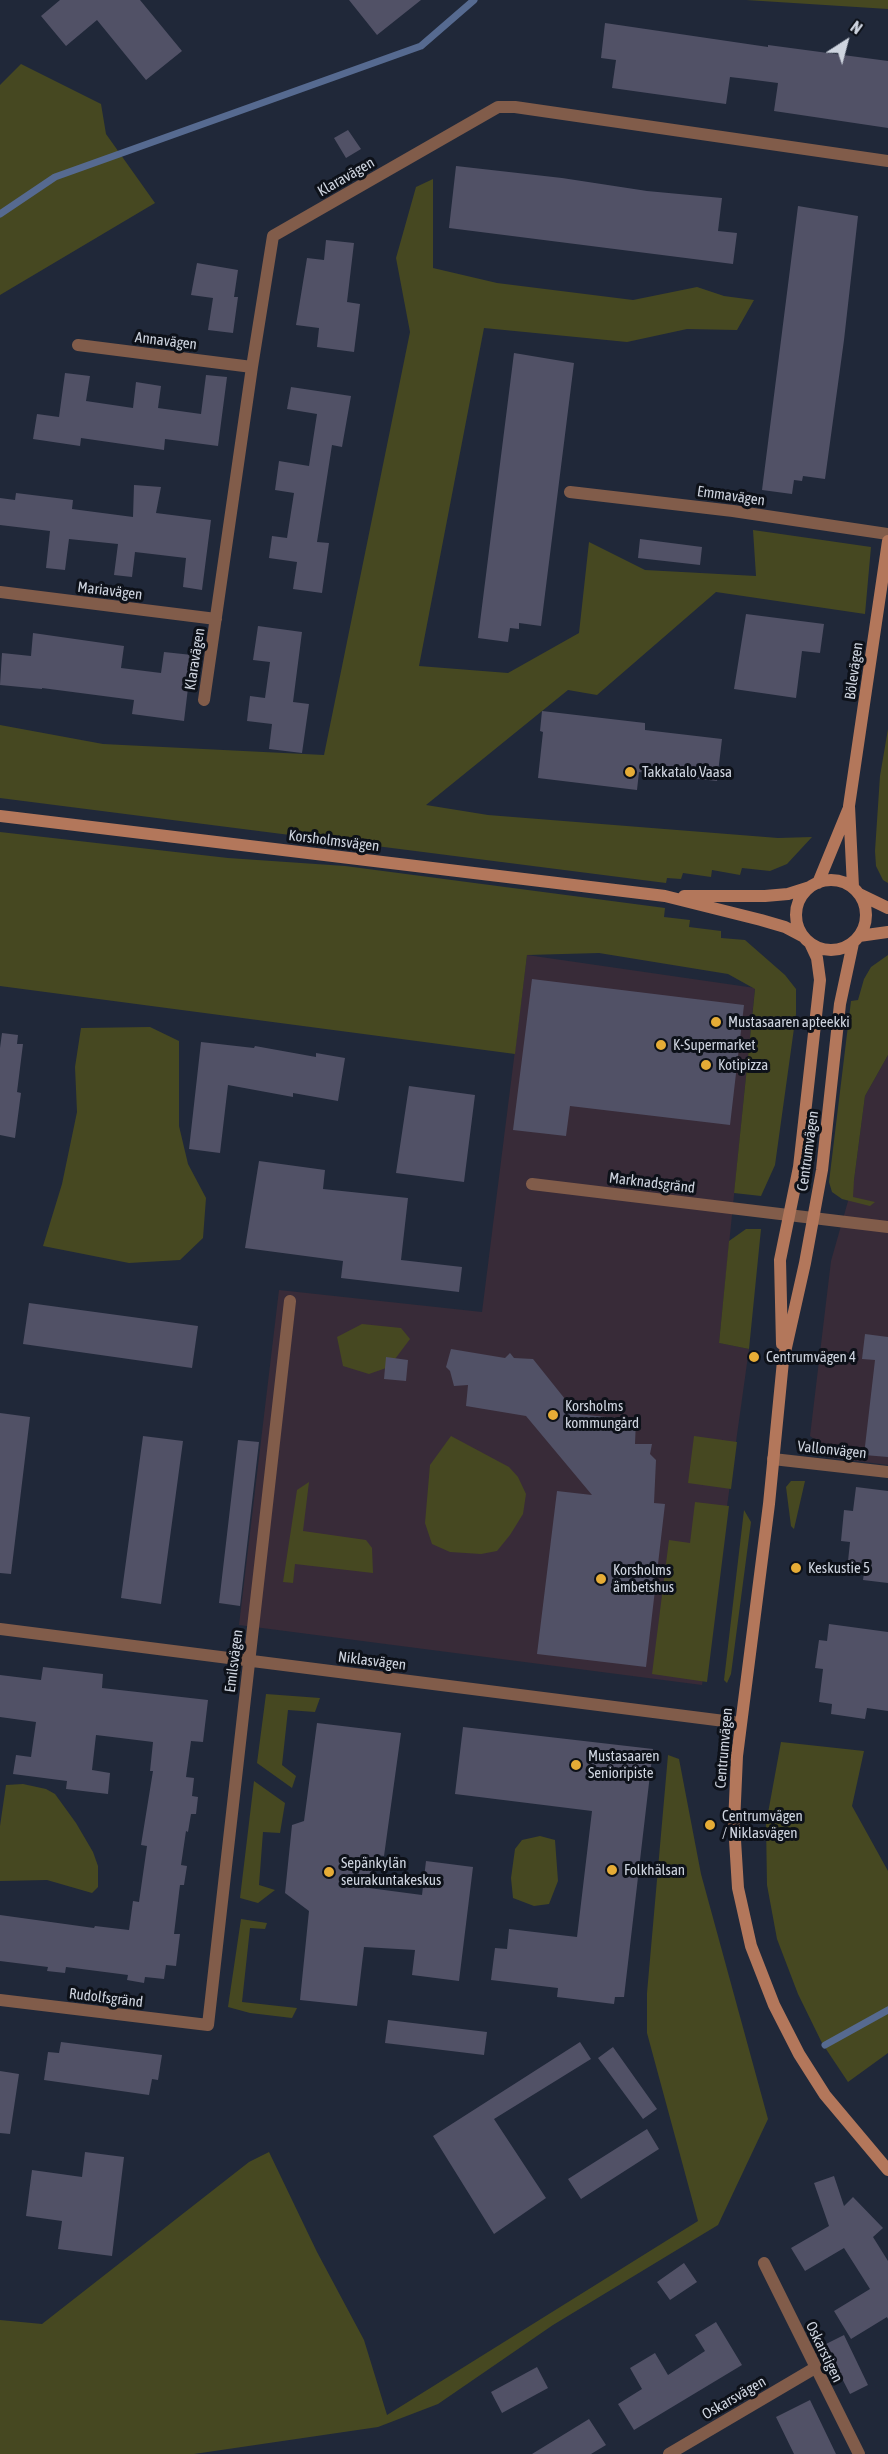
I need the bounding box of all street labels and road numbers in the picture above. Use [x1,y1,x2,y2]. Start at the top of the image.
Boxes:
street label: Klaravägen [314,154,378,200]
street label: Annavägen [134,328,198,354]
street label: Emmavägen [696,482,766,510]
street label: Mariavägen [77,578,143,604]
street label: Klaravägen [181,627,209,691]
street label: Bölevägen [841,641,867,701]
street label: Korsholmsvägen [288,826,380,856]
street label: Centrumvägen [793,1110,823,1192]
street label: Marknadsgränd [608,1169,696,1197]
street label: Vallonvägen [797,1437,867,1463]
street label: Emilsvägen [221,1629,247,1693]
street label: Niklasvägen [337,1648,407,1674]
street label: Centrumvägen [712,1707,736,1789]
street label: Rudolfsgränd [68,1985,144,2011]
street label: Oskarstigen [802,2319,846,2385]
street label: Oskarsvägen [699,2373,769,2423]

